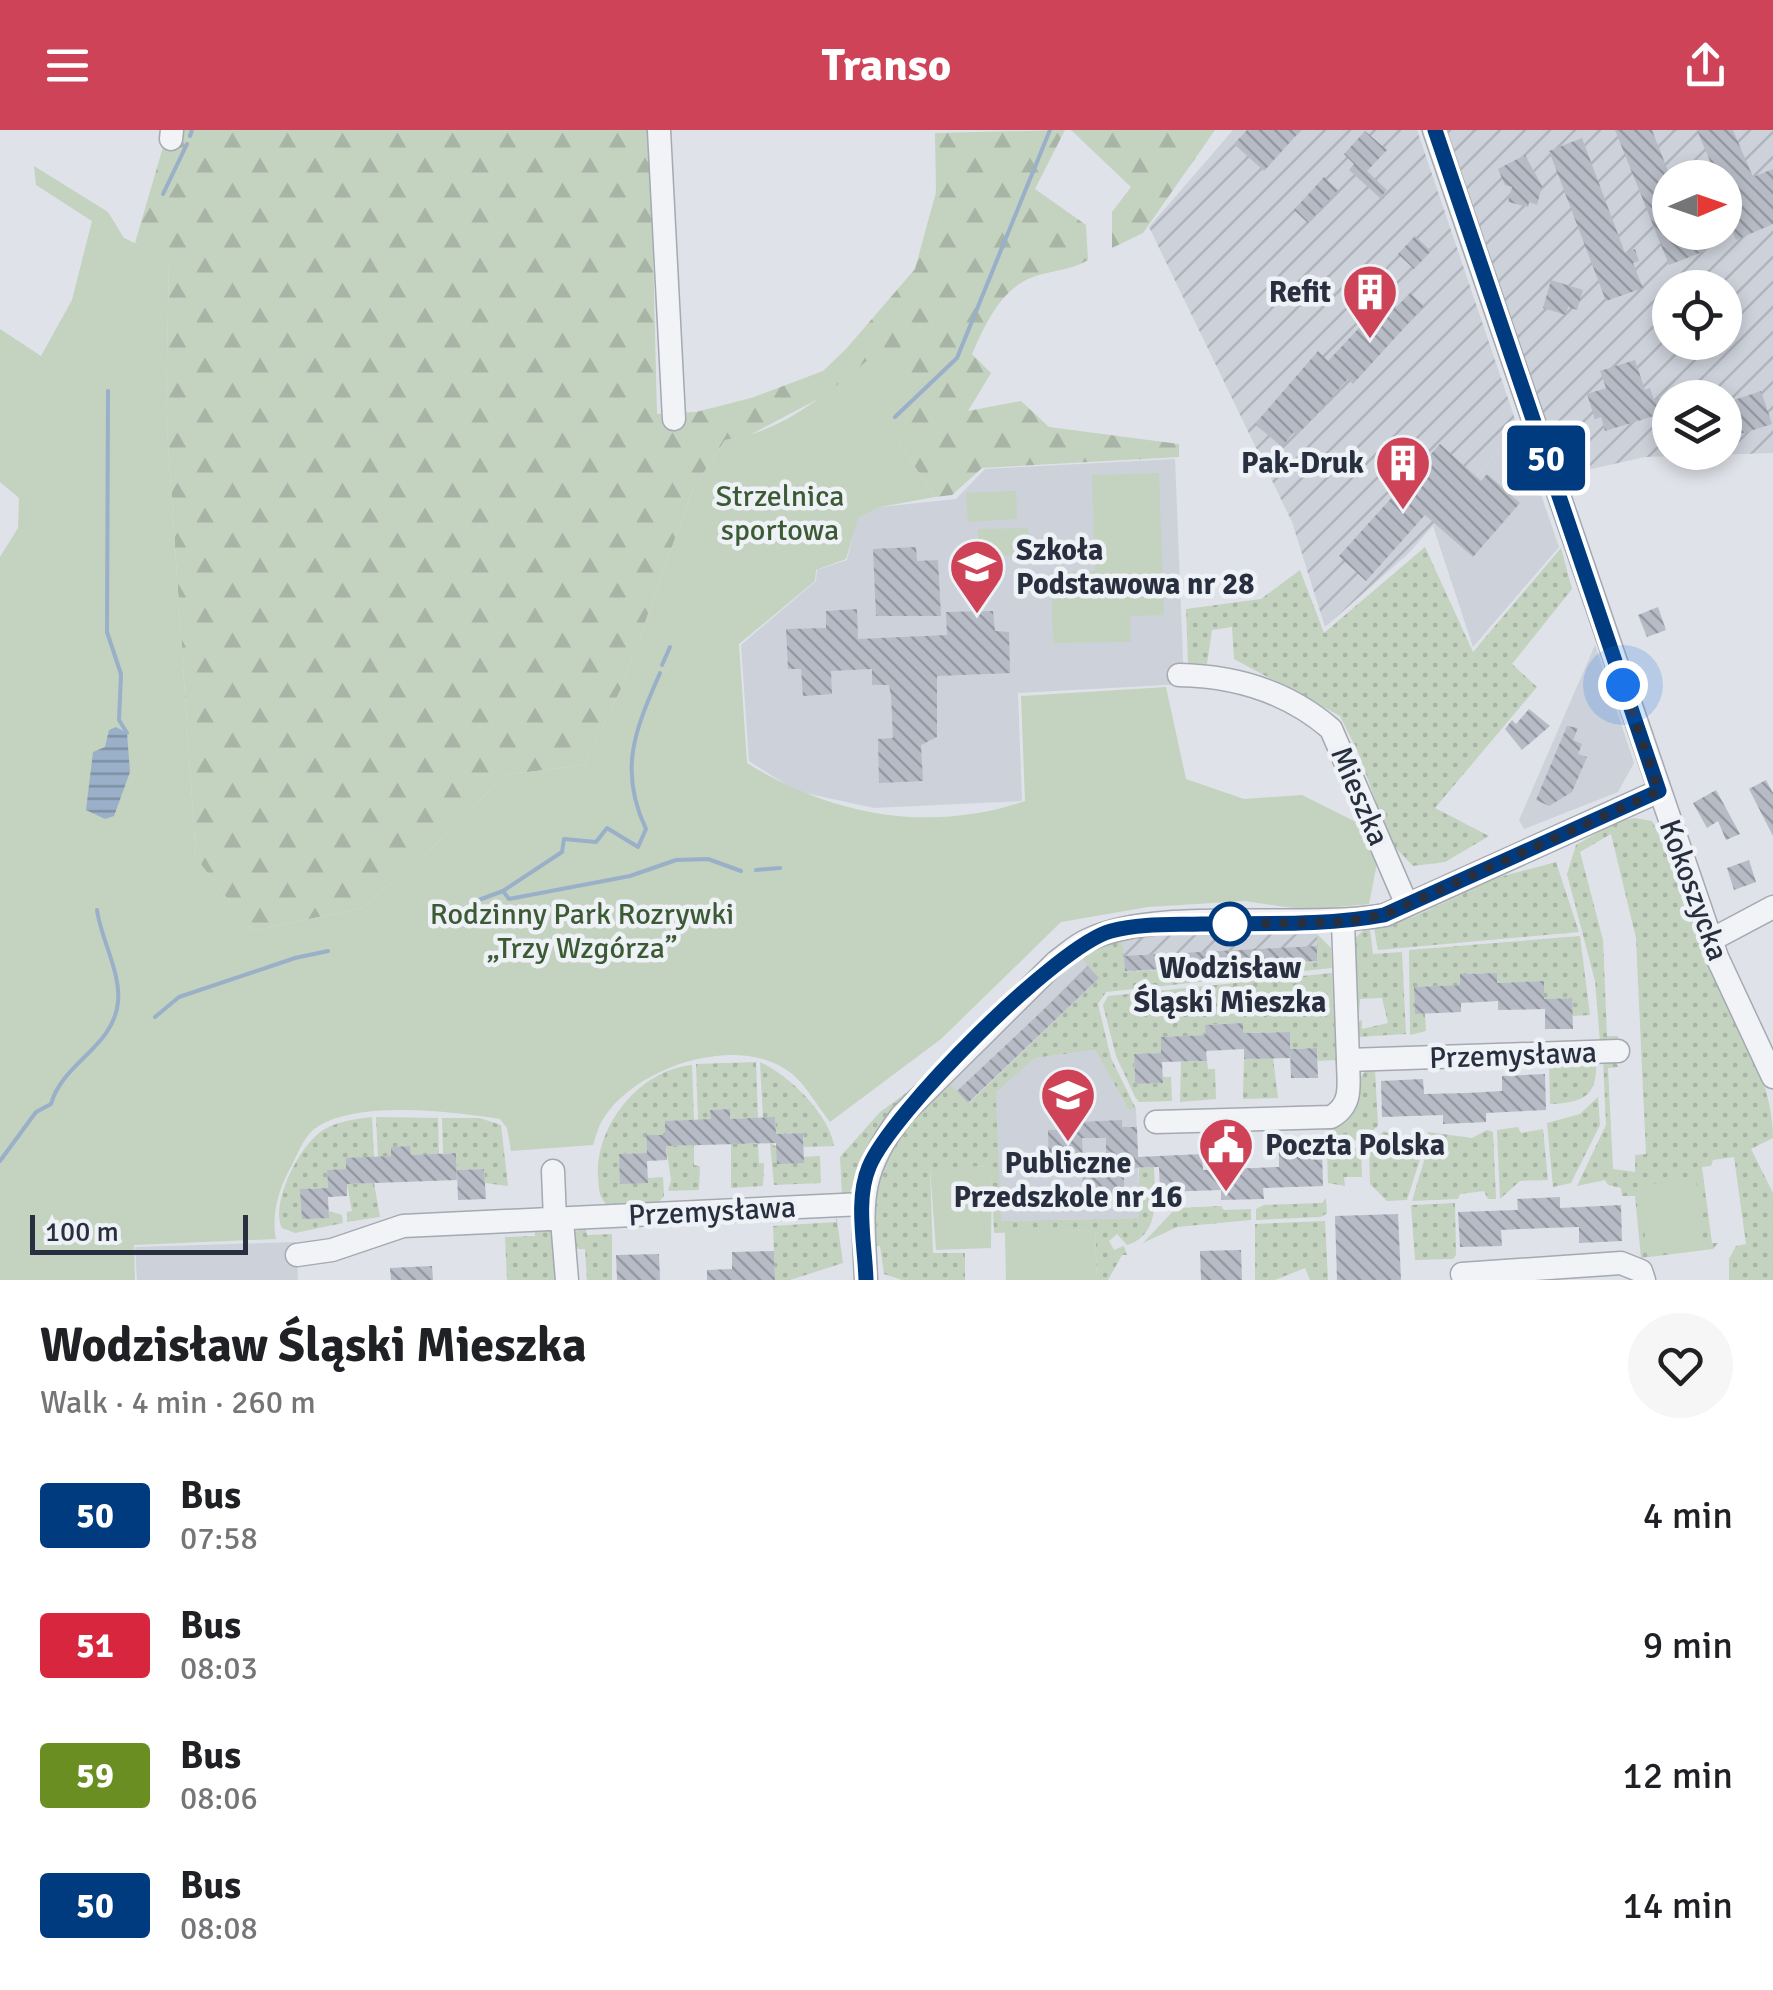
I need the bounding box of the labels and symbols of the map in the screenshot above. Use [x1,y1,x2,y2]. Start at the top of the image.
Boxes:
north arrow [1652,160,1742,250]
building icon: Refit [1340,262,1400,341]
place label: Refit [1269,274,1331,311]
line badge: 50 [1501,426,1591,490]
building icon: Pak-Druk [1373,433,1433,512]
place label: Pak-Druk [1241,445,1364,482]
park label: Strzelnica sportowa [715,478,845,549]
place label: Szkoła Podstawowa nr 28 [1016,532,1254,603]
school or university icon: Szkoła Podstawowa nr 28 [947,537,1007,616]
your location [1598,660,1648,710]
street label: Mieszka [1322,741,1397,851]
street label: Kokoszycka [1651,814,1736,966]
park label: Rodzinny Park Rozrywki „Trzy Wzgórza” [430,896,734,967]
marker: Wodzisław Śląski Mieszka [1209,903,1251,945]
place label: Wodzisław Śląski Mieszka [1134,950,1326,1021]
street label: Przemysława [1429,1034,1598,1077]
school or university icon: Publiczne Przedszkole nr 16 [1038,1065,1098,1144]
public building icon: Poczta Polska [1196,1115,1256,1194]
place label: Poczta Polska [1265,1127,1445,1164]
place label: Publiczne Przedszkole nr 16 [953,1145,1183,1216]
street label: Przemysława [627,1189,797,1234]
scale bar [30,1210,248,1254]

